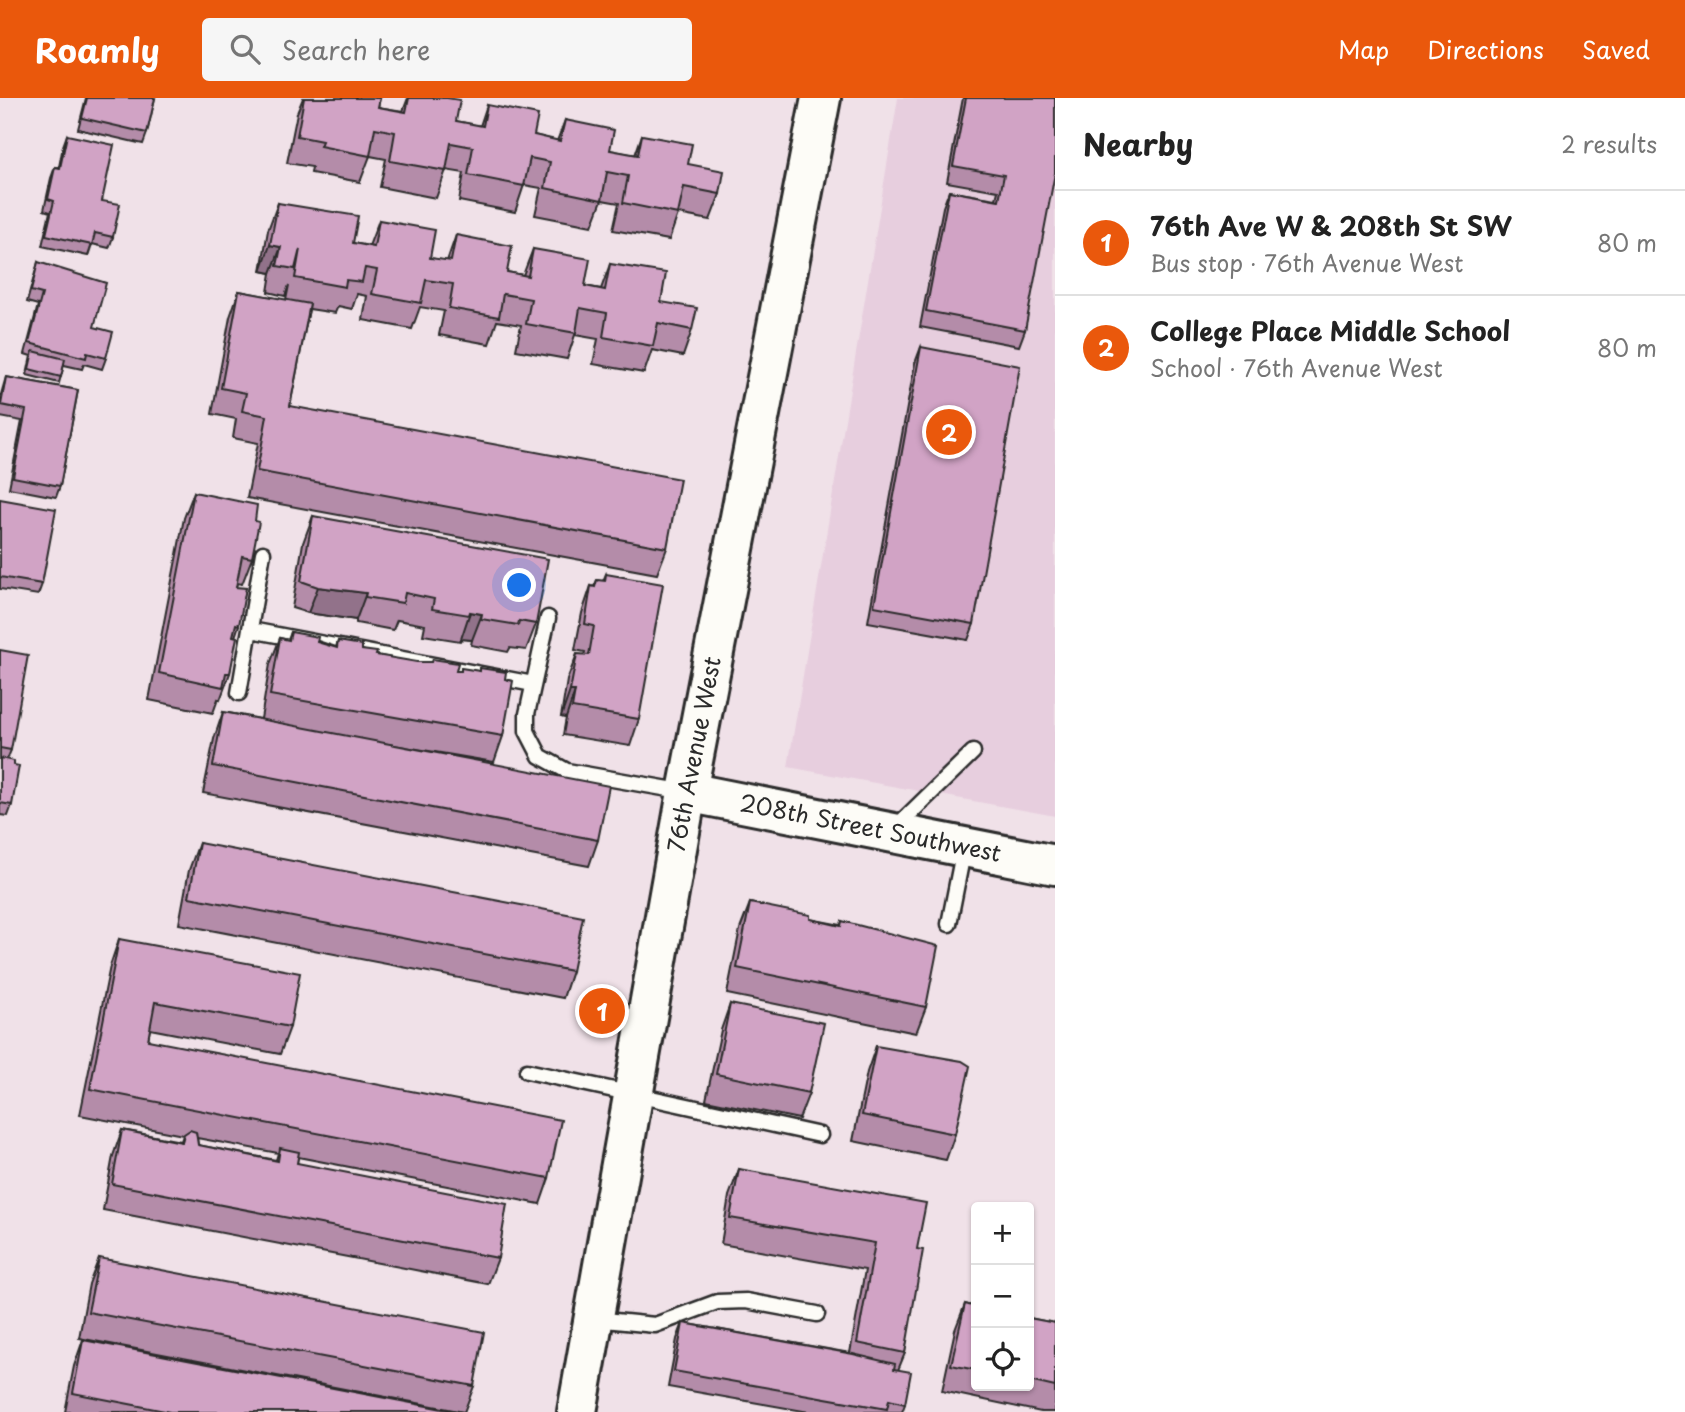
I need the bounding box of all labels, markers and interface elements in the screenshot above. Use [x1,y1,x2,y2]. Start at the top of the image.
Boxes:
search box [202,18,692,81]
text: Roamly [35,24,160,74]
icon: search [226,30,264,68]
text: Search here [282,30,430,69]
text: Map [1338,31,1389,67]
text: Directions [1427,31,1544,67]
text: Saved [1582,31,1650,67]
text: Nearby [1083,121,1193,166]
text: 2 results [1561,126,1657,161]
text: 76th Ave W & 208th St SW [1150,206,1512,245]
text: 1 [1101,225,1112,260]
text: 80 m [1597,225,1657,260]
text: Bus stop · 76th Avenue West [1150,245,1463,280]
text: College Place Middle School [1150,311,1510,350]
text: 2 [1098,330,1114,365]
text: 80 m [1597,330,1657,365]
text: School · 76th Avenue West [1150,350,1443,385]
pin: 2 [926,406,972,458]
your location [502,568,536,602]
street label: 76th Avenue West [658,653,729,855]
street label: 208th Street Southwest [737,784,1004,870]
pin: 1 [579,985,625,1037]
map controls [971,1202,1034,1391]
button: + [971,1202,1034,1265]
button: − [971,1265,1034,1328]
button: locate [971,1328,1034,1391]

